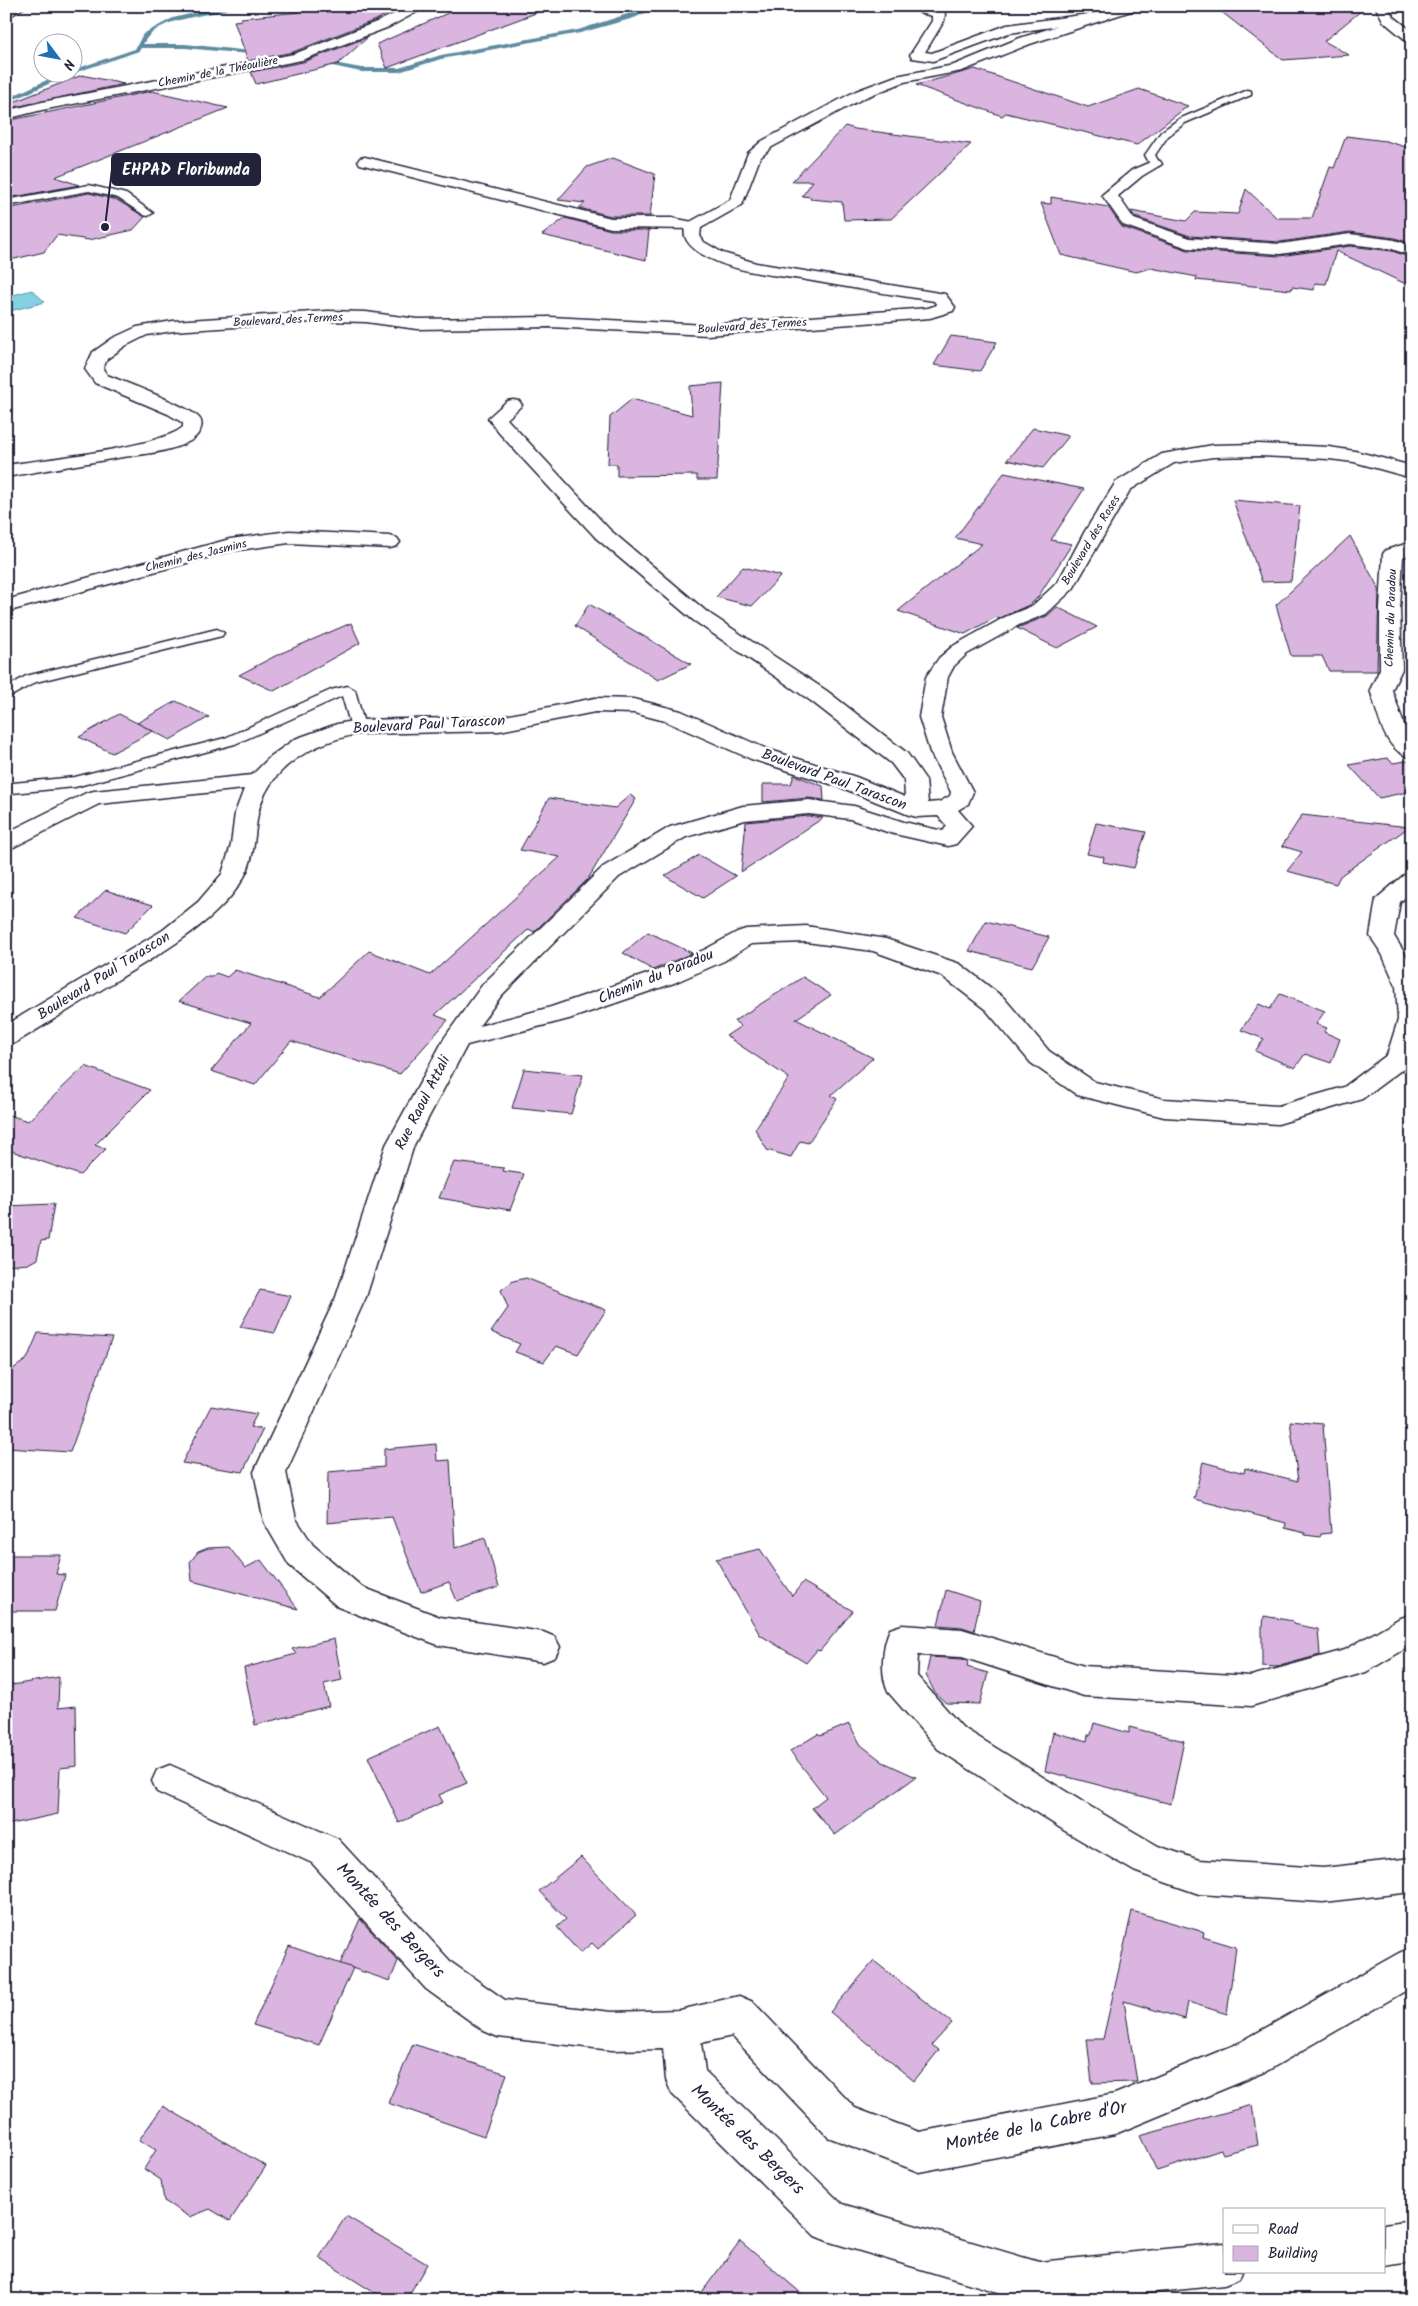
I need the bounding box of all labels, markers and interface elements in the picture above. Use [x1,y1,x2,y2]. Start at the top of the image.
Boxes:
north arrow [32,32,82,82]
street label: Chemin de la Théoulière [156,51,280,93]
text: N [56,55,80,74]
callout: EHPAD Floribunda [112,154,260,185]
text: EHPAD Floribunda [122,158,250,183]
street label: Boulevard des Termes [233,308,343,332]
street label: Boulevard des Termes [697,313,807,339]
street label: Boulevard des Roses [1057,491,1125,589]
street label: Chemin des Jasmins [143,534,249,578]
street label: Chemin du Paradou [1380,568,1402,667]
street label: Boulevard Paul Tarascon [352,709,506,741]
street label: Boulevard Paul Tarascon [758,743,910,817]
street label: Boulevard Paul Tarascon [33,925,175,1027]
street label: Chemin du Paradou [595,943,717,1011]
street label: Rue Raoul Attali [389,1050,458,1154]
street label: Montée des Bergers [328,1856,452,1986]
street label: Montée des Bergers [683,2078,811,2203]
street label: Montée de la Cabre d'Or [942,2093,1131,2160]
legend [1223,2208,1386,2274]
text: Road [1268,2218,1299,2242]
text: Building [1268,2242,1318,2266]

